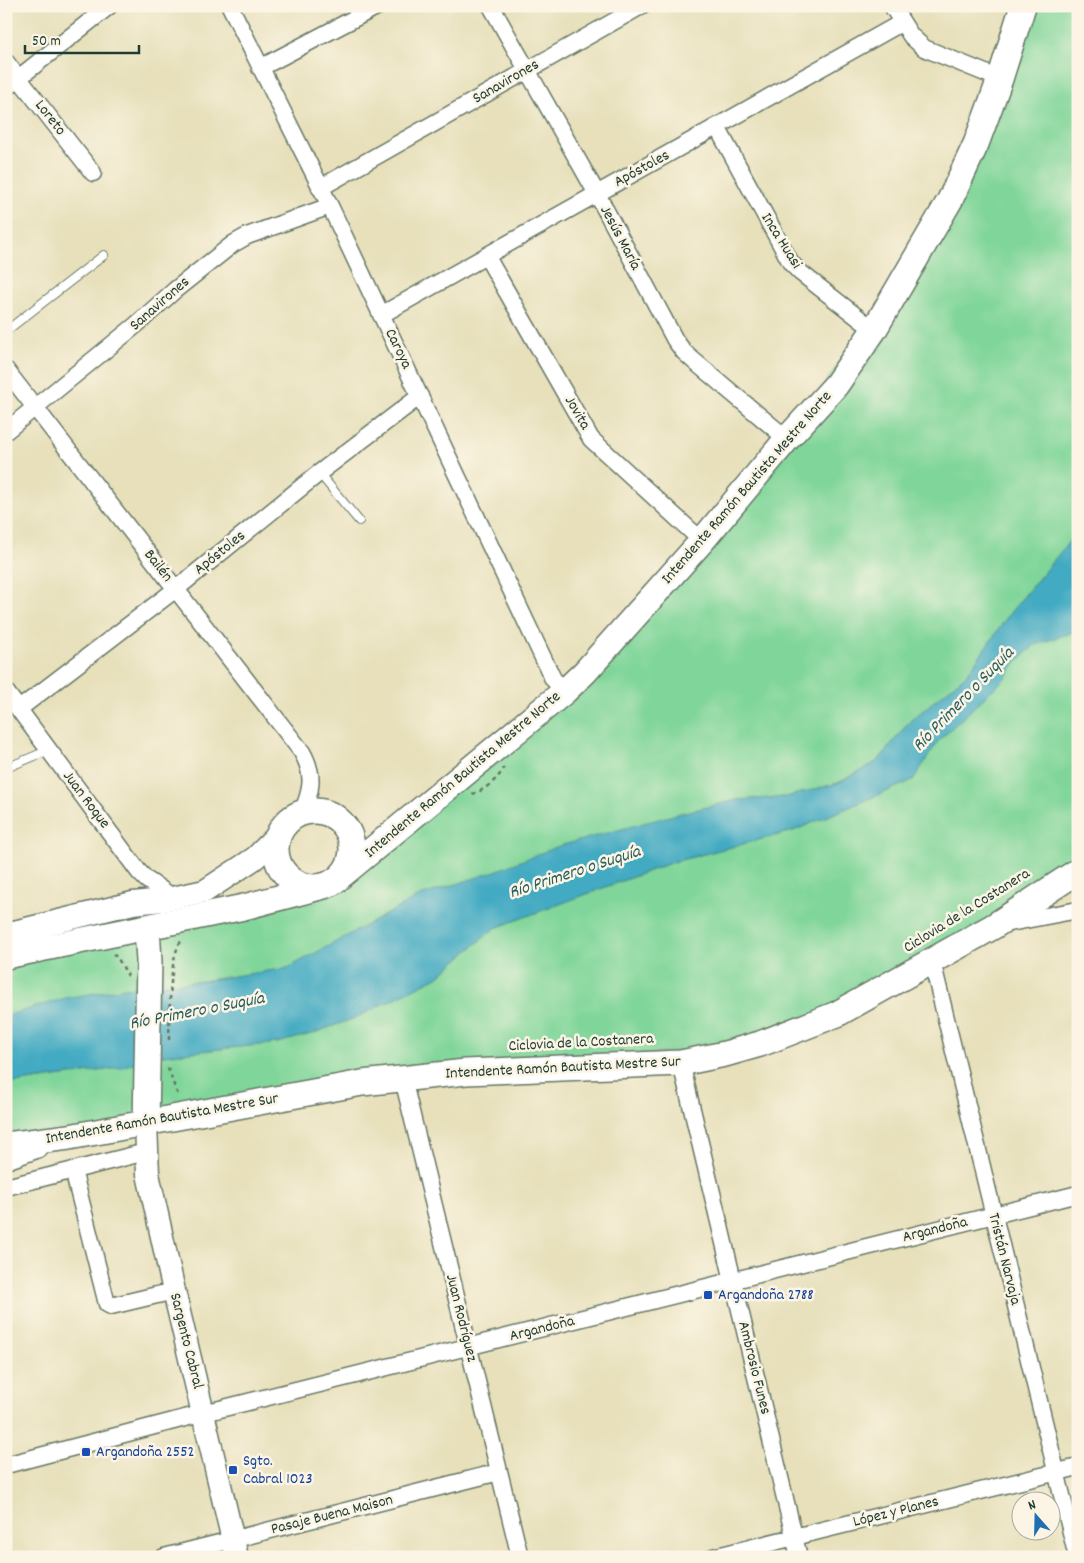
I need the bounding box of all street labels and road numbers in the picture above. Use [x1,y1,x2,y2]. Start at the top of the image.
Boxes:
street label: Sanavirones [469,54,544,110]
street label: Loreto [29,95,71,141]
street label: Apóstoles [610,144,674,194]
street label: Jesús María [593,202,647,275]
street label: Inca Huasi [755,209,807,274]
street label: Sanavirones [125,271,195,337]
street label: Caroya [378,325,418,374]
street label: Intendente Ramón Bautista Mestre Norte [656,386,838,590]
street label: Jovita [558,392,596,435]
street label: Apóstoles [189,525,251,581]
street label: Bailén [138,545,178,587]
street label: Intendente Ramón Bautista Mestre Norte [360,686,566,864]
street label: Juan Roque [57,766,115,834]
street label: Ciclovia de la Costanera [899,863,1035,959]
street label: Ciclovia de la Costanera [508,1028,655,1058]
street label: Intendente Ramón Bautista Mestre Sur [445,1050,681,1086]
street label: Intendente Ramón Bautista Mestre Sur [44,1087,280,1151]
street label: Argandoña [900,1211,970,1249]
street label: Tristán Narvaja [981,1211,1027,1308]
street label: Juan Rodríguez [439,1272,483,1364]
street label: Sargento Cabral [163,1291,209,1392]
street label: Argandoña [507,1310,577,1348]
street label: Ambrosio Funes [731,1319,777,1417]
street label: Pasaje Buena Maison [269,1489,395,1541]
street label: López y Planes [851,1490,942,1534]

